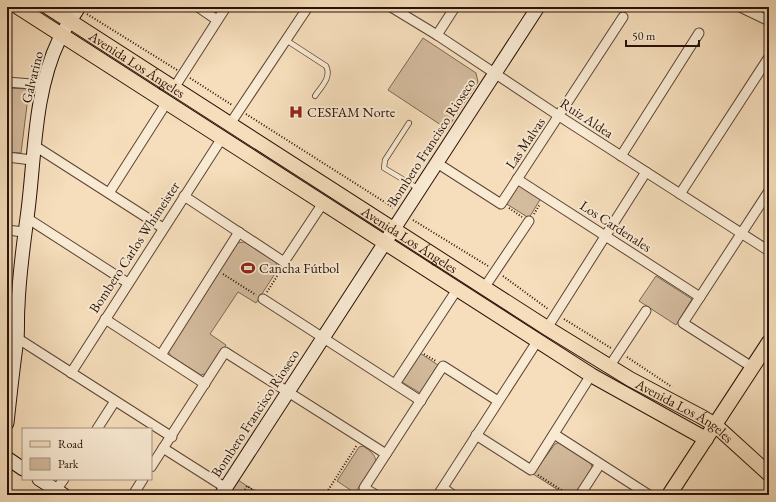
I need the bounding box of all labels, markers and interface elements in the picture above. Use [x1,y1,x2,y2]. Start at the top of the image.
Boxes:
scale bar [626,22,699,48]
street label: Avenida Los Ángeles [85,26,189,102]
text: 50 m [632,28,656,44]
street label: Galvarino [17,49,47,105]
street label: Bombero Francisco Rioseco [383,74,479,210]
street label: Ruiz Aldea [557,94,617,142]
place label: CESFAM Norte [307,103,396,121]
hospital icon: CESFAM Norte [288,104,304,120]
street label: Las Malvas [501,113,549,172]
street label: Bombero Carlos Whimeister [85,178,183,316]
street label: Los Cardenales [577,196,655,256]
street label: Avenida Los Ángeles [357,202,462,277]
place label: Cancha Fútbol [259,259,340,277]
sports icon: Cancha Fútbol [240,260,256,276]
street label: Bombero Francisco Rioseco [207,345,303,481]
street label: Avenida Los Ángeles [632,374,738,447]
legend [22,428,152,480]
text: Road [58,436,84,452]
text: Park [58,456,79,472]

